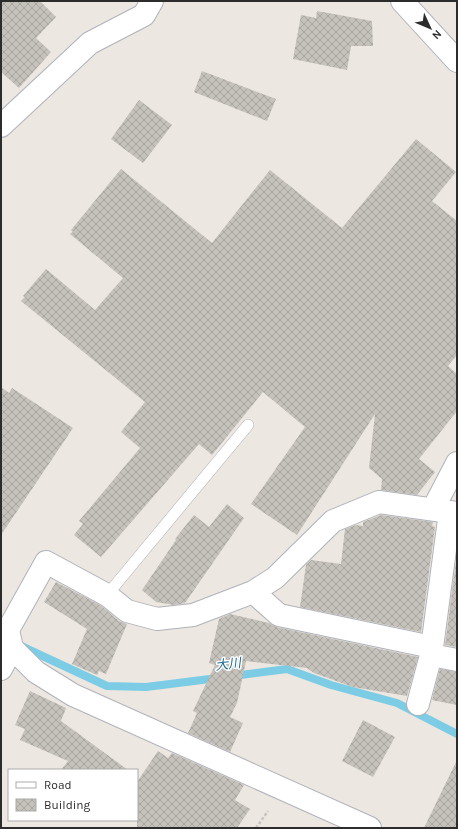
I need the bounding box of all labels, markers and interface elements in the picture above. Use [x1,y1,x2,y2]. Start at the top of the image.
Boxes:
north arrow [410,8,450,48]
text: N [429,27,444,42]
water label: 大川 [214,655,244,673]
legend [8,769,138,821]
text: Road [44,778,72,792]
text: Building [44,798,91,812]

